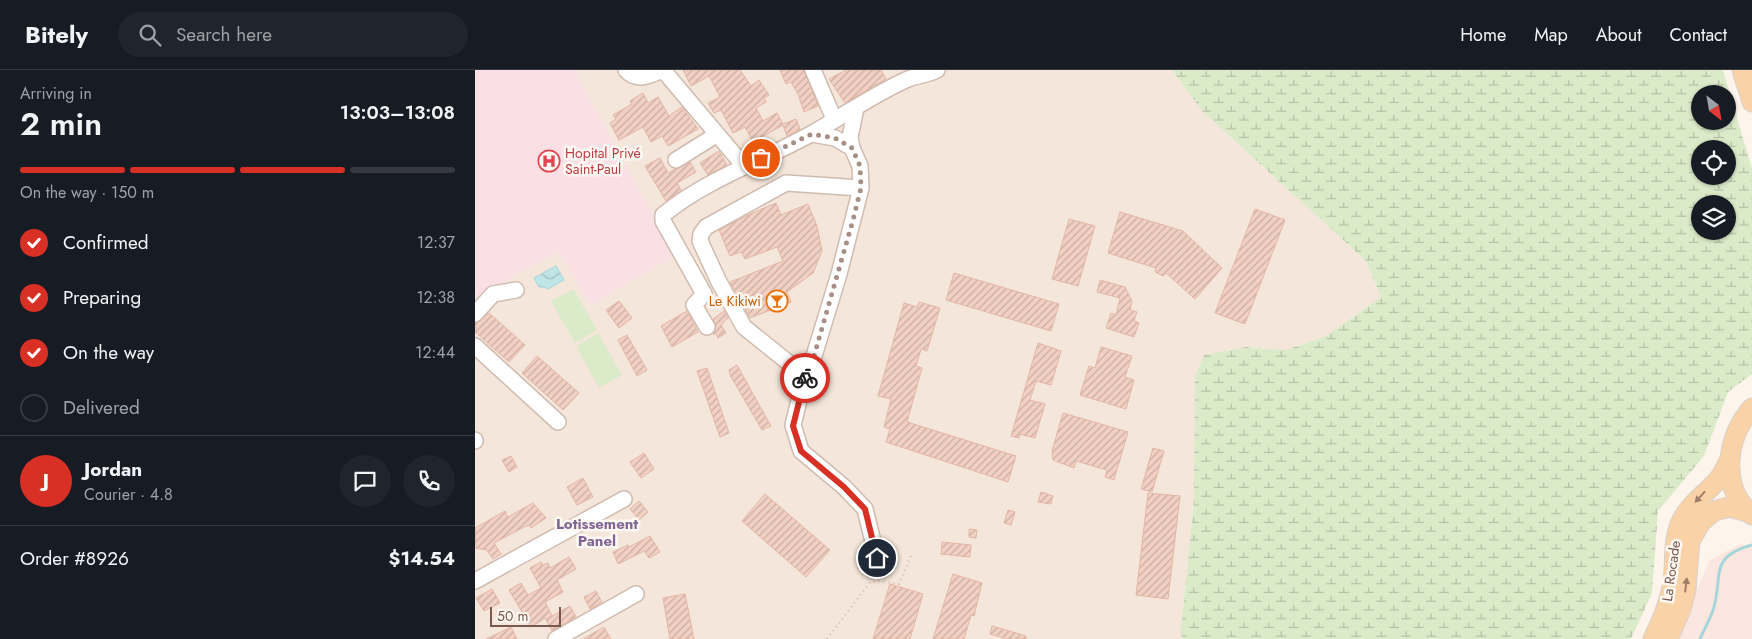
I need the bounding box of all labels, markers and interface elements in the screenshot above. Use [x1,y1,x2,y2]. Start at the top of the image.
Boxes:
search box [118,12,468,57]
text: Bitely [25,17,88,52]
icon: search [136,21,164,49]
text: Search here [176,21,272,48]
text: Home [1460,22,1506,48]
text: Map [1534,22,1568,48]
text: About [1596,22,1641,48]
text: Contact [1669,22,1727,48]
text: Arriving in [20,82,92,105]
north arrow [1691,85,1736,130]
map controls [1691,85,1736,240]
text: 13:03–13:08 [340,99,455,126]
text: 2 min [20,101,102,147]
pin [740,137,782,179]
button: locate [1691,140,1736,185]
place label: Hopital Privé Saint-Paul [565,143,641,179]
icon: bag [747,144,775,172]
hospital icon: Hopital Privé Saint-Paul [537,149,561,173]
text: On the way · 150 m [20,181,154,204]
button: layers [1691,195,1736,240]
icon: check [20,229,48,257]
text: Confirmed [63,229,149,256]
text: 12:37 [417,231,455,254]
icon: check [20,284,48,312]
text: Preparing [63,284,141,311]
text: 12:38 [416,286,455,309]
bar icon: Le Kikiwi [765,289,789,313]
place label: Le Kikiwi [709,291,761,311]
icon: check [20,339,48,367]
text: On the way [63,339,154,366]
text: 12:44 [415,341,455,364]
courier [780,353,830,403]
icon: bike [791,364,819,392]
text: Delivered [63,394,140,421]
button: chat [339,455,391,507]
button: phone [403,455,455,507]
text: Jordan [84,456,142,483]
text: J [43,467,49,494]
text: Courier · 4.8 [84,483,173,506]
one-way arrow [1694,491,1706,503]
district label: Lotissement Panel [556,513,638,552]
pin [856,537,898,579]
street label: La Rocade [1657,539,1685,603]
icon: home [863,544,891,572]
text: Order #8926 [20,545,129,572]
text: $14.54 [389,545,455,572]
one-way arrow [1682,576,1690,592]
scale bar [490,604,561,627]
text: 50 m [497,606,528,626]

